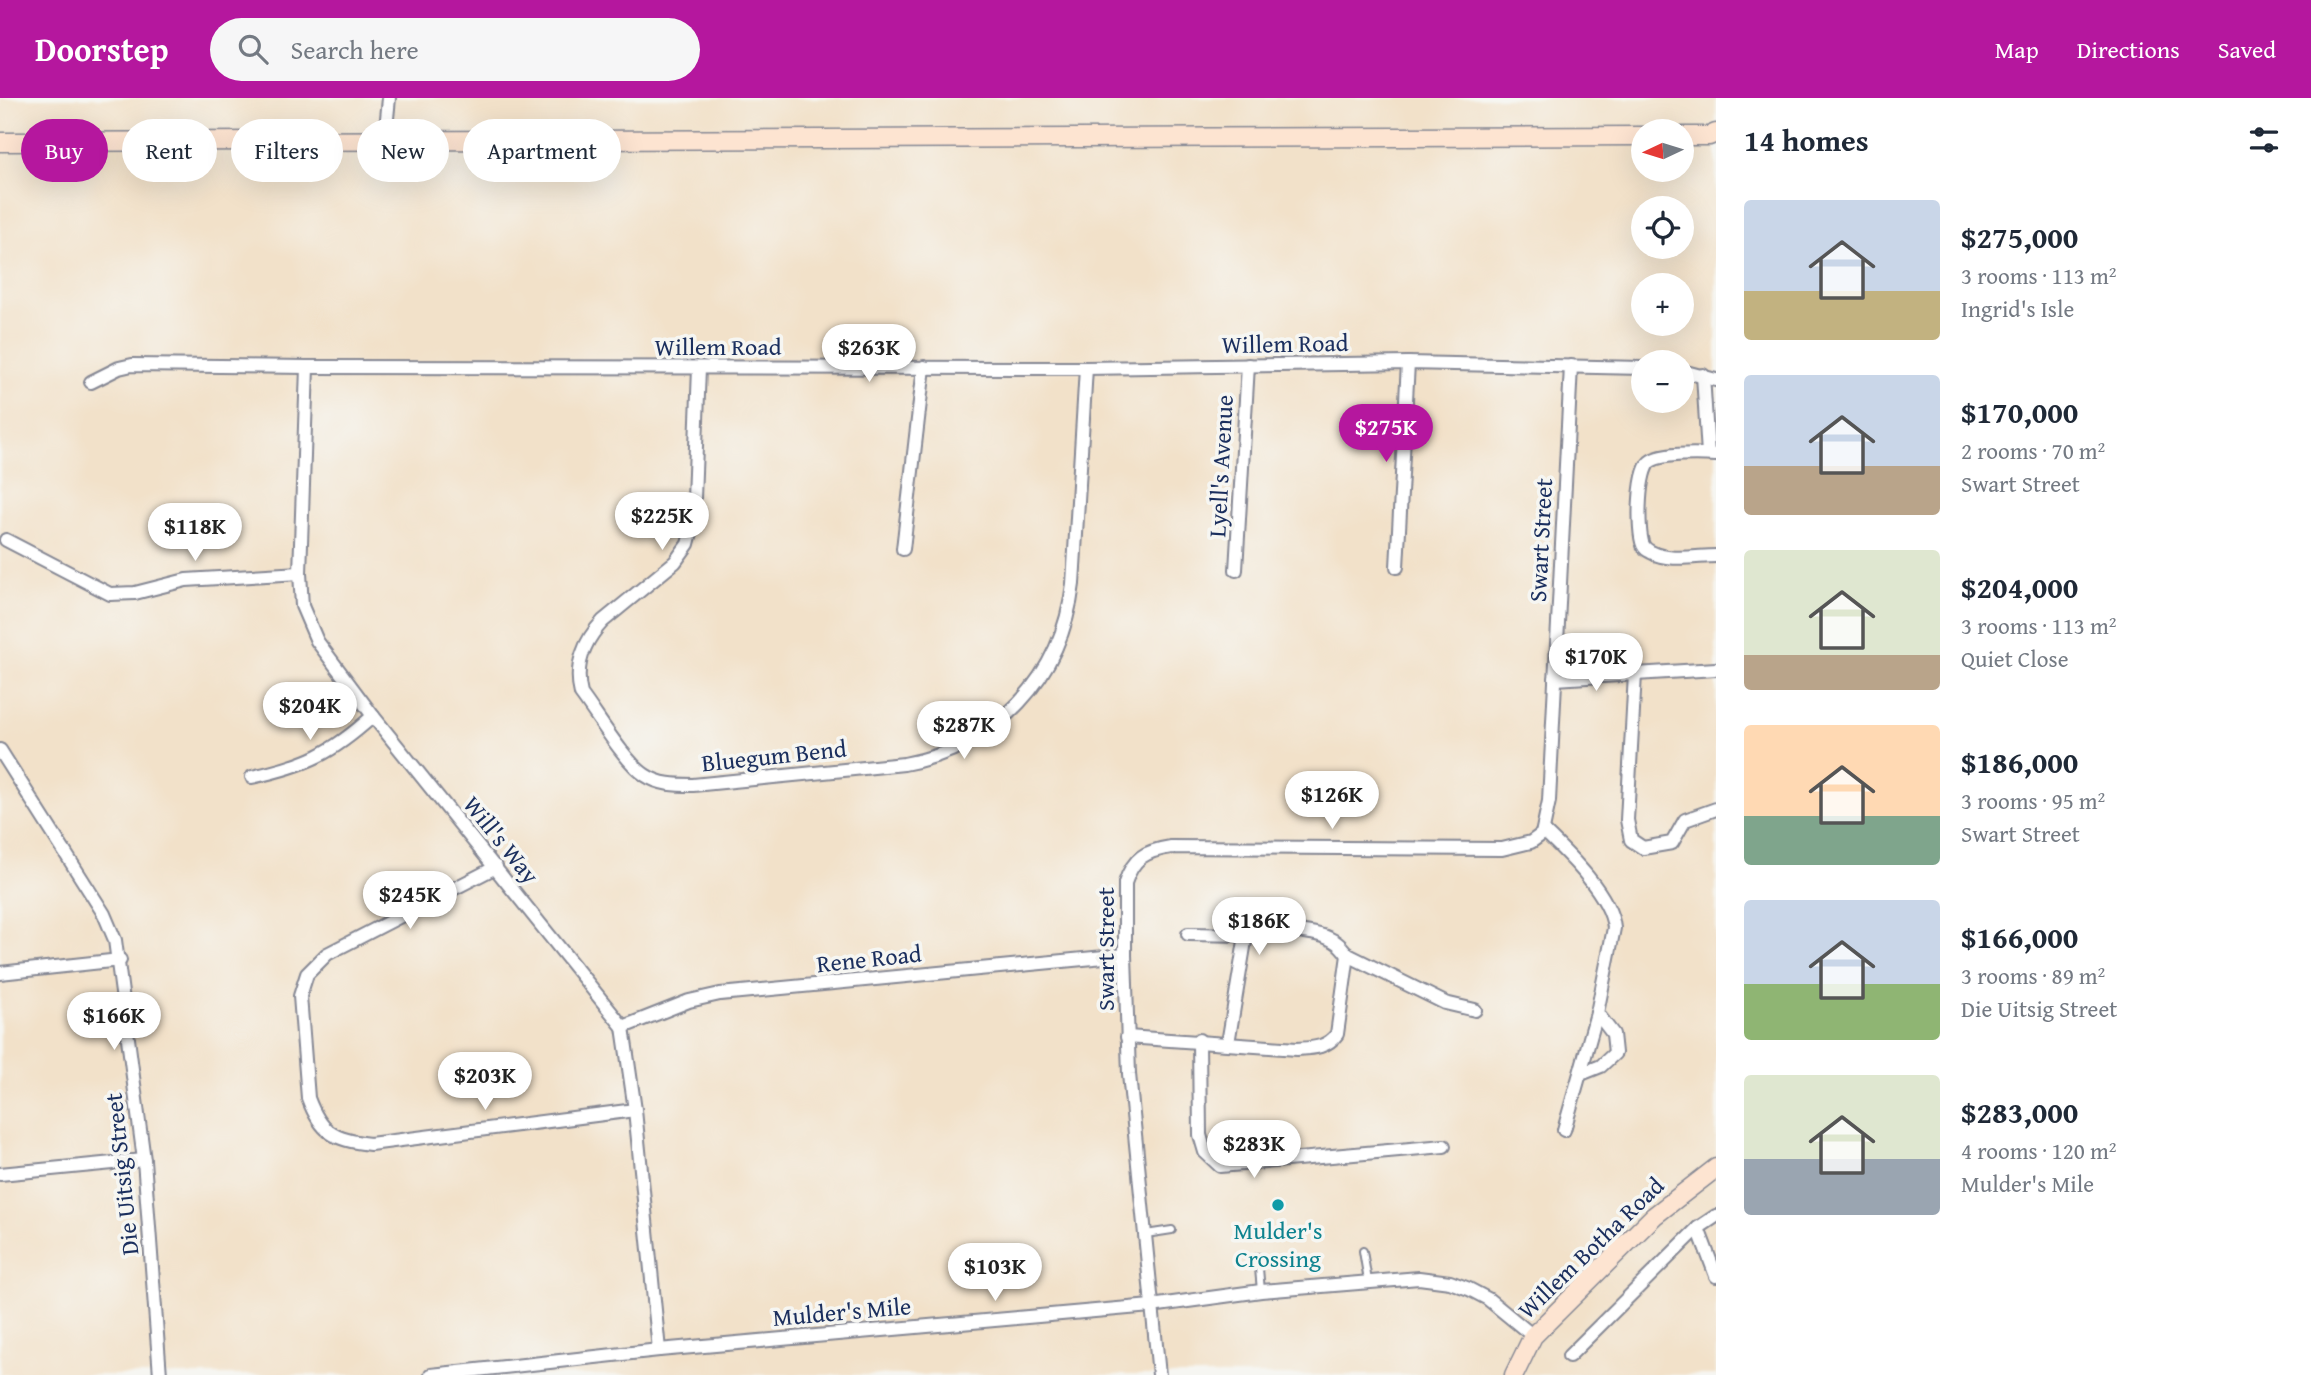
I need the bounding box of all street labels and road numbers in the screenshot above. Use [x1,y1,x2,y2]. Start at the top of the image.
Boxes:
street label: Willem Road [1221,325,1349,362]
street label: Willem Road [655,329,782,364]
street label: Lyell's Avenue [1199,394,1242,538]
street label: Swart Street [1520,477,1561,603]
street label: Bluegum Bend [700,730,848,781]
street label: Will's Way [455,788,548,891]
street label: Swart Street [1088,886,1123,1011]
street label: Rene Road [815,936,923,981]
street label: Die Uitsig Street [96,1091,147,1257]
street label: Willem Botha Road [1510,1168,1672,1327]
street label: Mulder's Mile [771,1288,913,1335]

